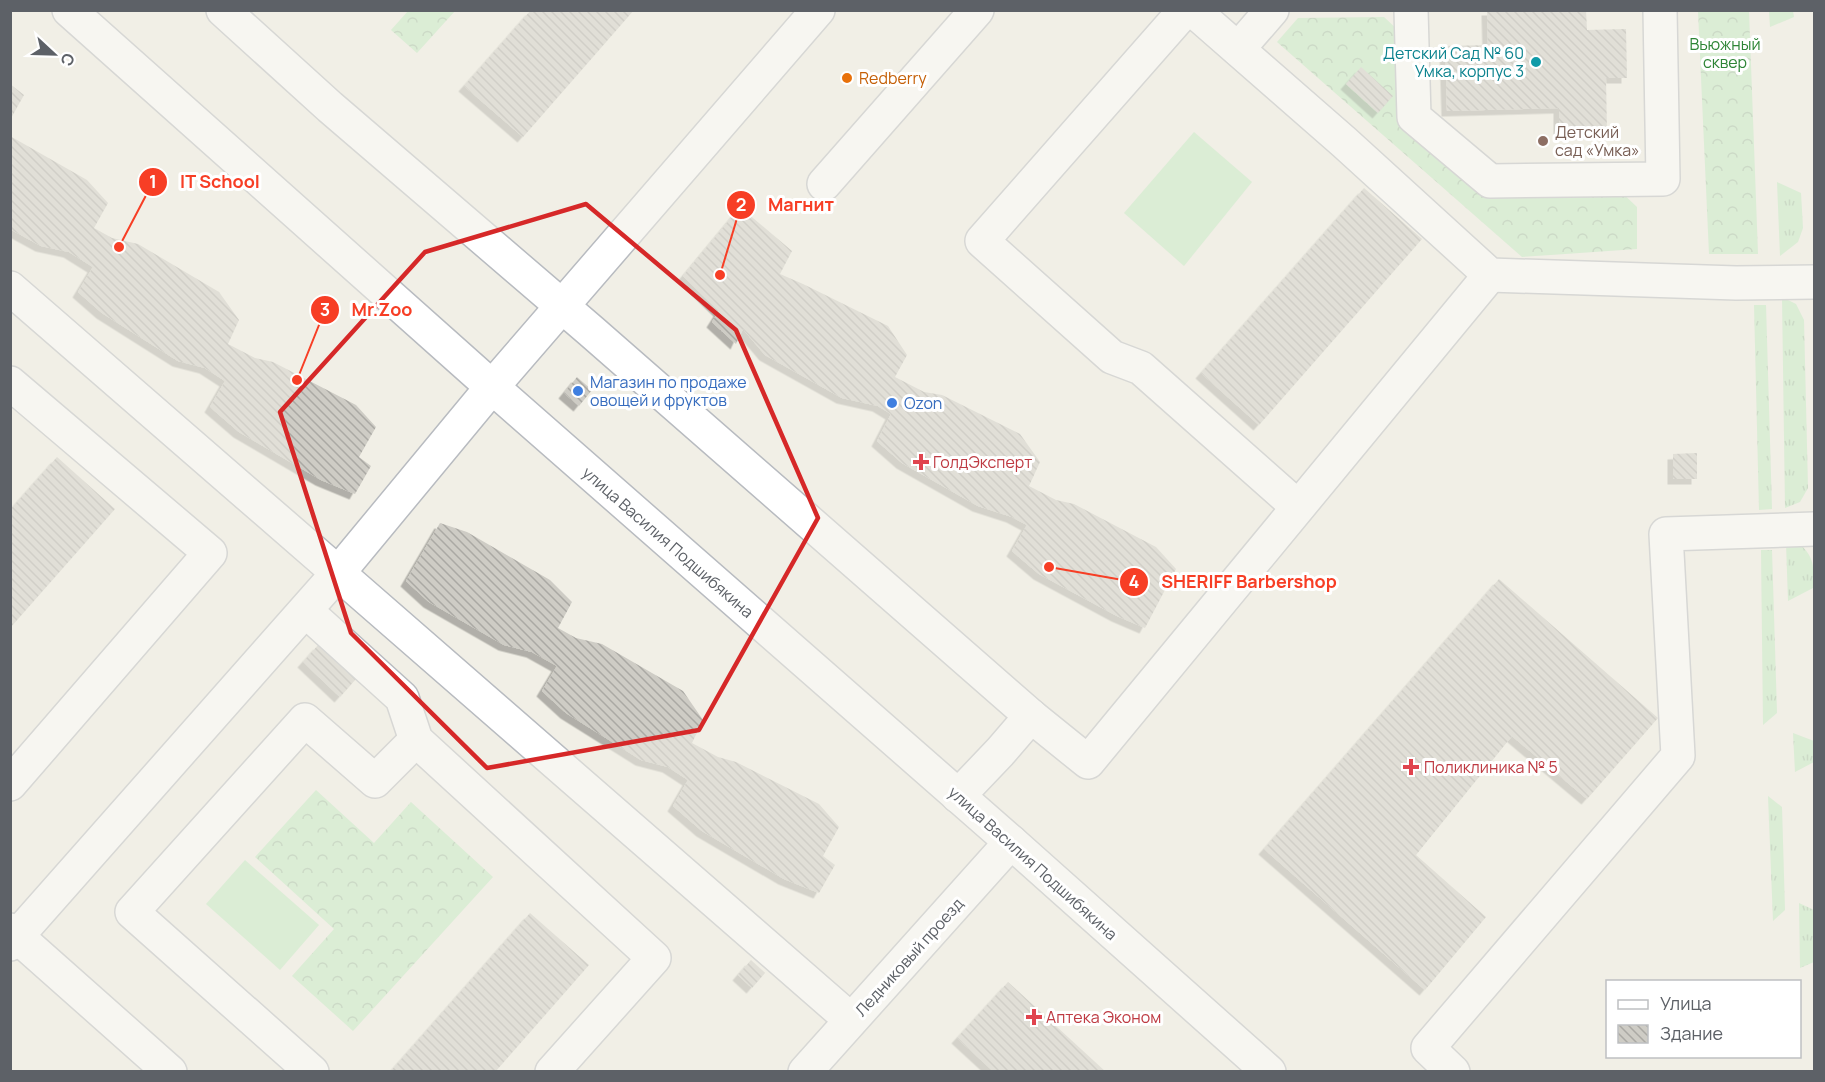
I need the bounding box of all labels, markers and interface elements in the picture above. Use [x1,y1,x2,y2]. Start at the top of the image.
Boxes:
north arrow [24,24,84,84]
park label: Вьюжный сквер [1689,33,1761,73]
place label: Детский Сад № 60 Умка, корпус 3 [1383,42,1524,82]
text: С [55,50,80,69]
marker: Детский Сад № 60 Умка, корпус 3 [1529,55,1543,69]
place label: Redberry [859,67,927,89]
marker: Redberry [840,71,854,85]
place label: Детский сад «Умка» [1555,121,1640,161]
marker: Детский сад «Умка» [1536,134,1550,148]
callout: IT School [138,164,272,200]
text: 1 [149,169,157,193]
text: IT School [180,169,260,193]
callout: Магнит [726,187,846,223]
text: 2 [736,192,746,216]
text: Магнит [768,192,834,216]
callout: Mr.Zoo [310,292,425,328]
text: 3 [320,297,330,321]
text: Mr.Zoo [352,297,412,321]
place label: Магазин по продаже овощей и фруктов [590,371,747,411]
marker: Магазин по продаже овощей и фруктов [571,384,585,398]
place label: Ozon [904,392,942,414]
marker: Ozon [885,396,899,410]
place label: ГолдЭксперт [933,451,1032,473]
marker: ГолдЭксперт [914,455,928,469]
street label: улица Василия Подшибякина [578,461,758,623]
callout: SHERIFF Barbershop [1119,564,1349,600]
text: 4 [1129,569,1140,593]
text: SHERIFF Barbershop [1161,569,1337,593]
place label: Поликлиника № 5 [1424,756,1558,778]
marker: Поликлиника № 5 [1402,758,1420,776]
street label: улица Василия Подшибякина [944,781,1122,945]
street label: Ледниковый проезд [850,893,968,1021]
legend [1606,980,1801,1058]
text: Улица [1660,991,1712,1015]
place label: Аптека Эконом [1046,1006,1161,1028]
marker: Аптека Эконом [1027,1010,1041,1024]
text: Здание [1660,1021,1723,1045]

